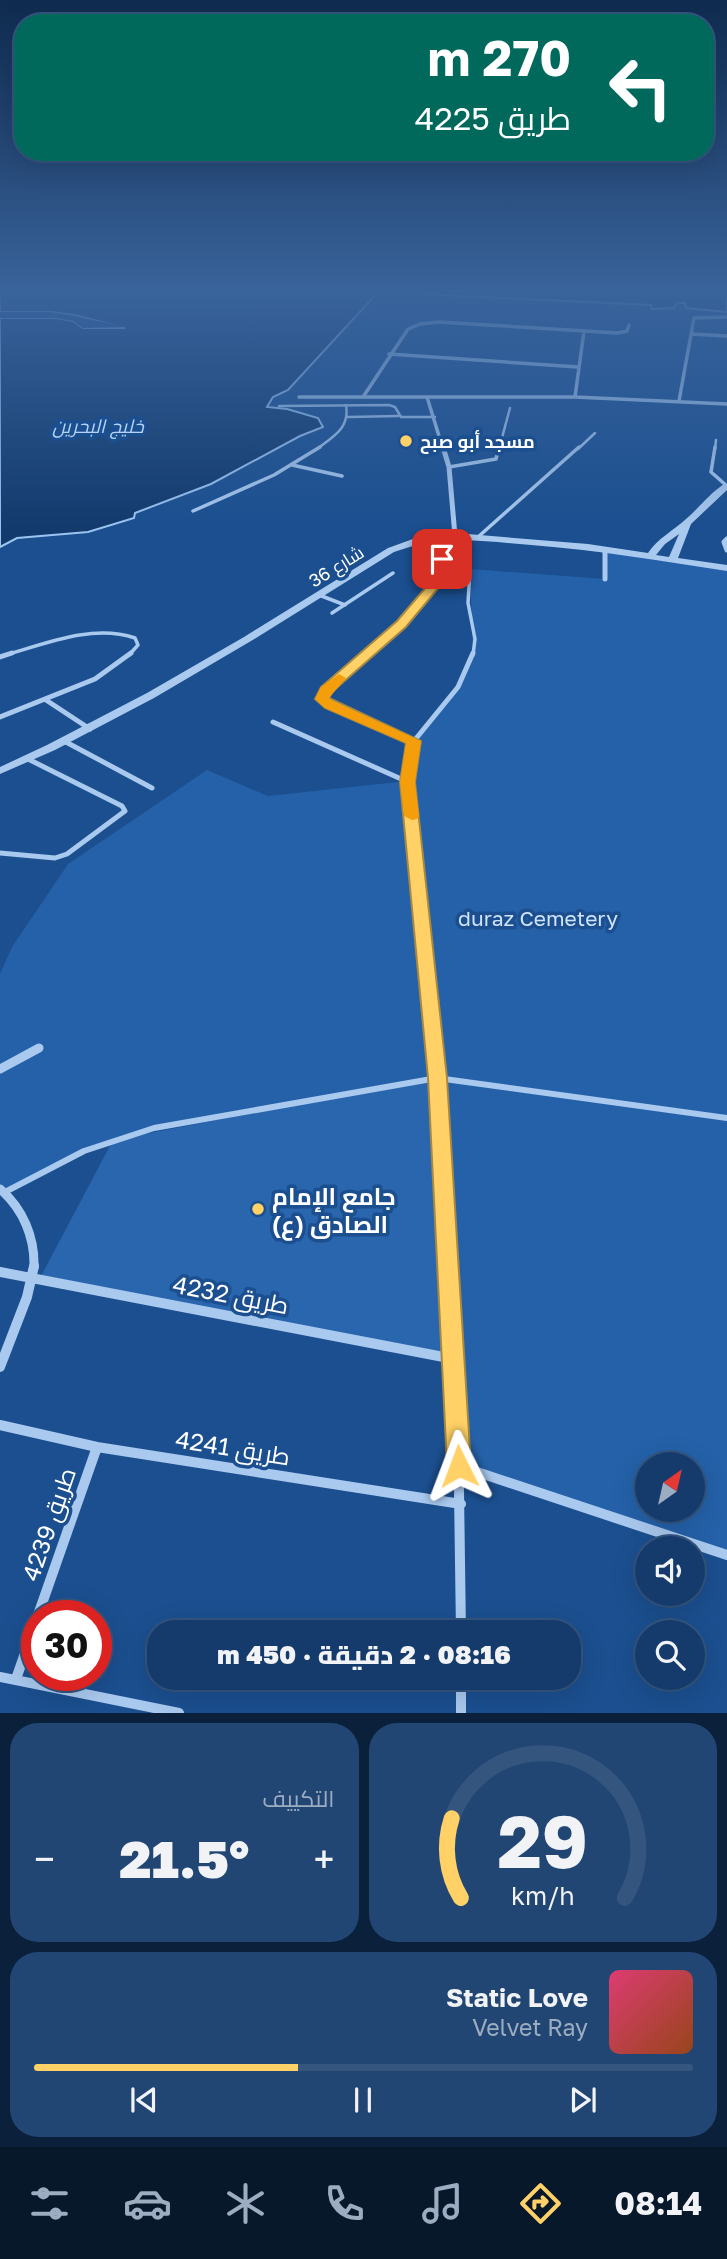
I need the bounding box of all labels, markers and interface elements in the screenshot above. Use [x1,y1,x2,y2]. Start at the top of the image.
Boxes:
text: 270 m [427,28,571,87]
icon: left [595,42,686,133]
text: طريق 4225 [415,99,571,137]
water label: خليج البحرين [52,414,145,440]
place label: مسجد أبو صبح [420,429,535,454]
marker: مسجد أبو صبح [398,433,414,449]
pin [412,529,472,589]
icon: arrive [423,540,461,578]
street label: شارع 36 [304,541,369,593]
park label: duraz Cemetery [458,905,618,931]
place label: جامع الإمام الصادق (ع) [272,1181,396,1241]
marker: جامع الإمام الصادق (ع) [250,1201,266,1217]
street label: طريق 4232 [170,1269,291,1321]
street label: طريق 4241 [173,1424,292,1472]
position arrow [422,1429,496,1503]
north arrow [635,1452,705,1522]
map controls [635,1452,705,1690]
street label: طريق 4239 [15,1464,83,1585]
button: sound [635,1536,705,1606]
speed limit sign: 30 [21,1600,112,1691]
button: search [635,1620,705,1690]
text: 08:16 · 2 دقيقة · 450 m [217,1639,511,1670]
text: التكييف [262,1784,335,1812]
text: 29 [497,1798,588,1885]
text: 21.5° [119,1827,249,1889]
text: − [34,1836,55,1881]
text: + [314,1836,335,1881]
text: km/h [511,1880,575,1911]
text: Static Love [446,1982,588,2013]
text: Velvet Ray [472,2013,588,2041]
icon: previous [125,2081,163,2119]
icon: pause [344,2081,382,2119]
icon: next [564,2081,602,2119]
icon: filters [25,2179,74,2228]
icon: car [123,2179,172,2228]
icon: climate [221,2179,270,2228]
icon: phone [320,2179,369,2228]
icon: music [418,2179,467,2228]
icon: directions [516,2179,565,2228]
text: 08:14 [614,2184,702,2222]

